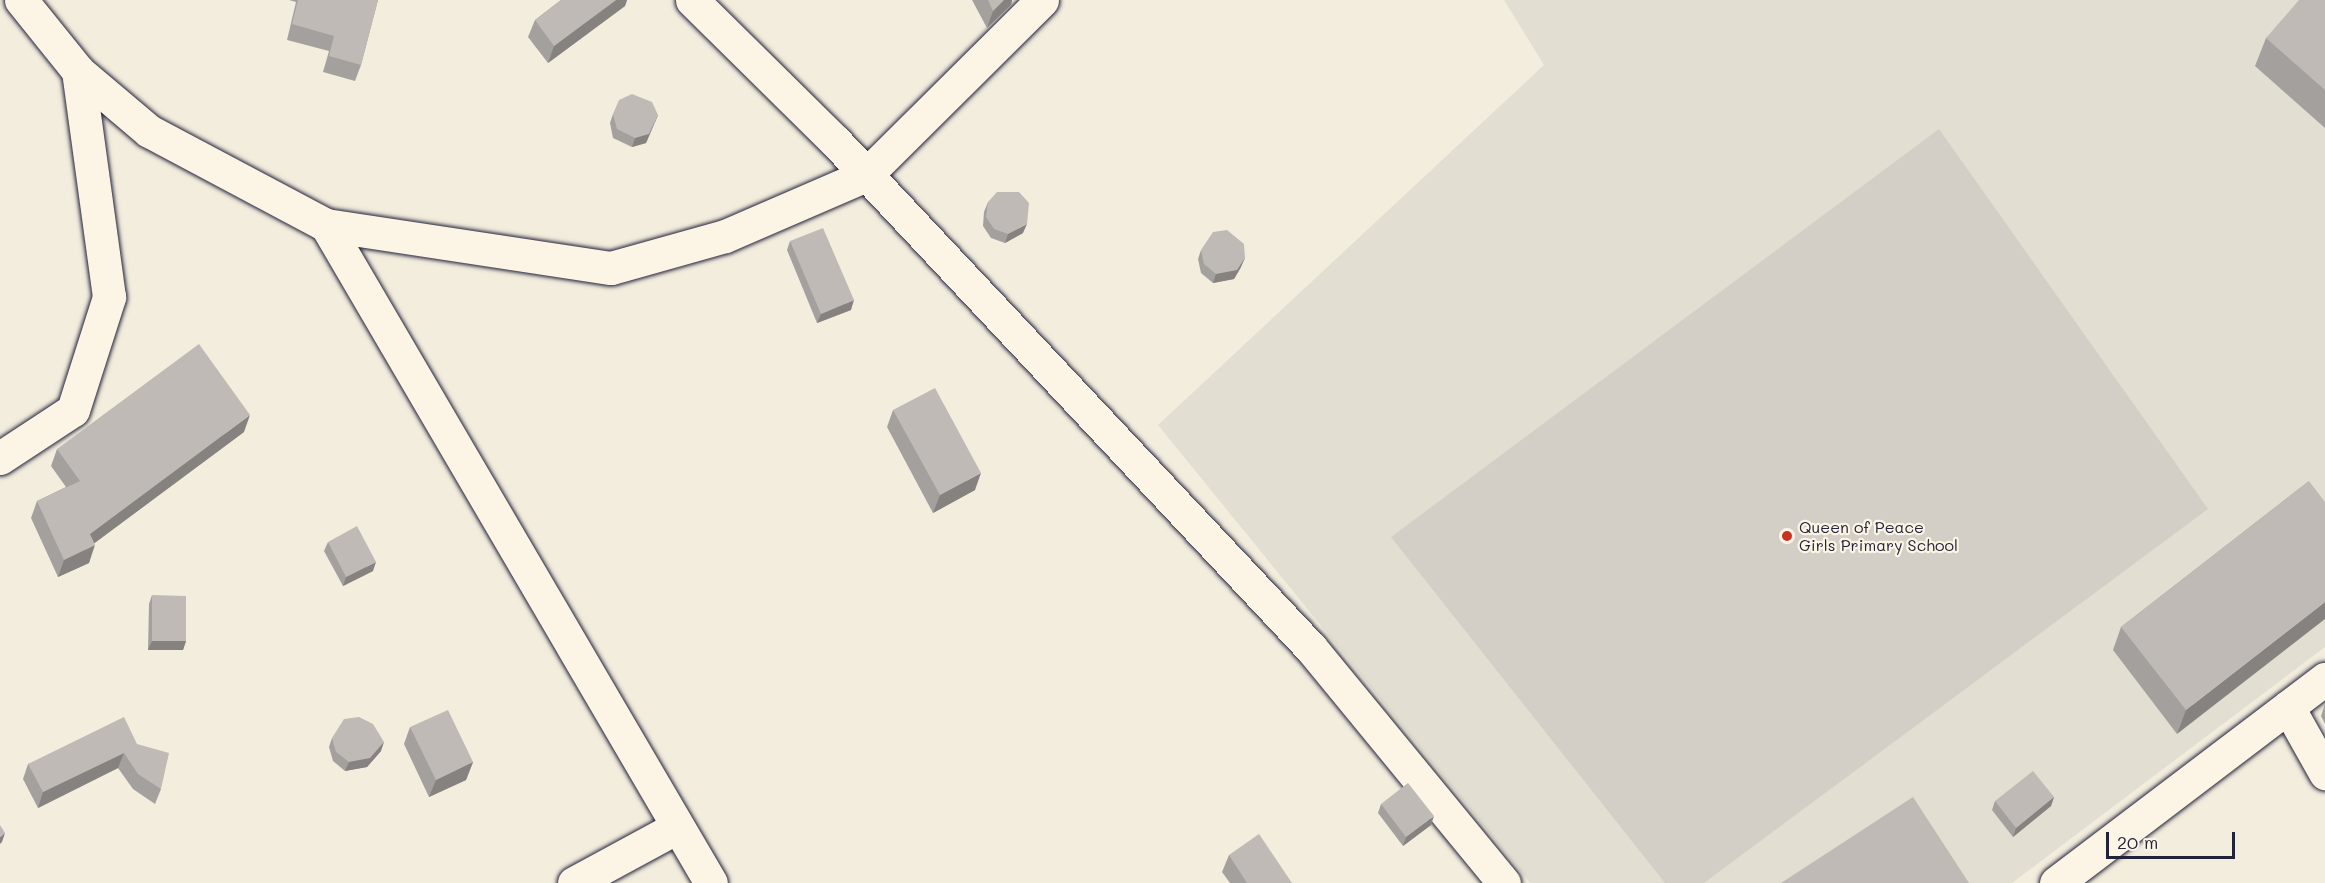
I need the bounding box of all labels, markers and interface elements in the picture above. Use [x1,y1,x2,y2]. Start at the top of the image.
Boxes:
place label: Queen of Peace Girls Primary School [1799,517,1958,555]
marker: Queen of Peace Girls Primary School [1780,529,1794,543]
scale bar [2109,820,2238,858]
text: 20 m [2117,830,2158,854]

